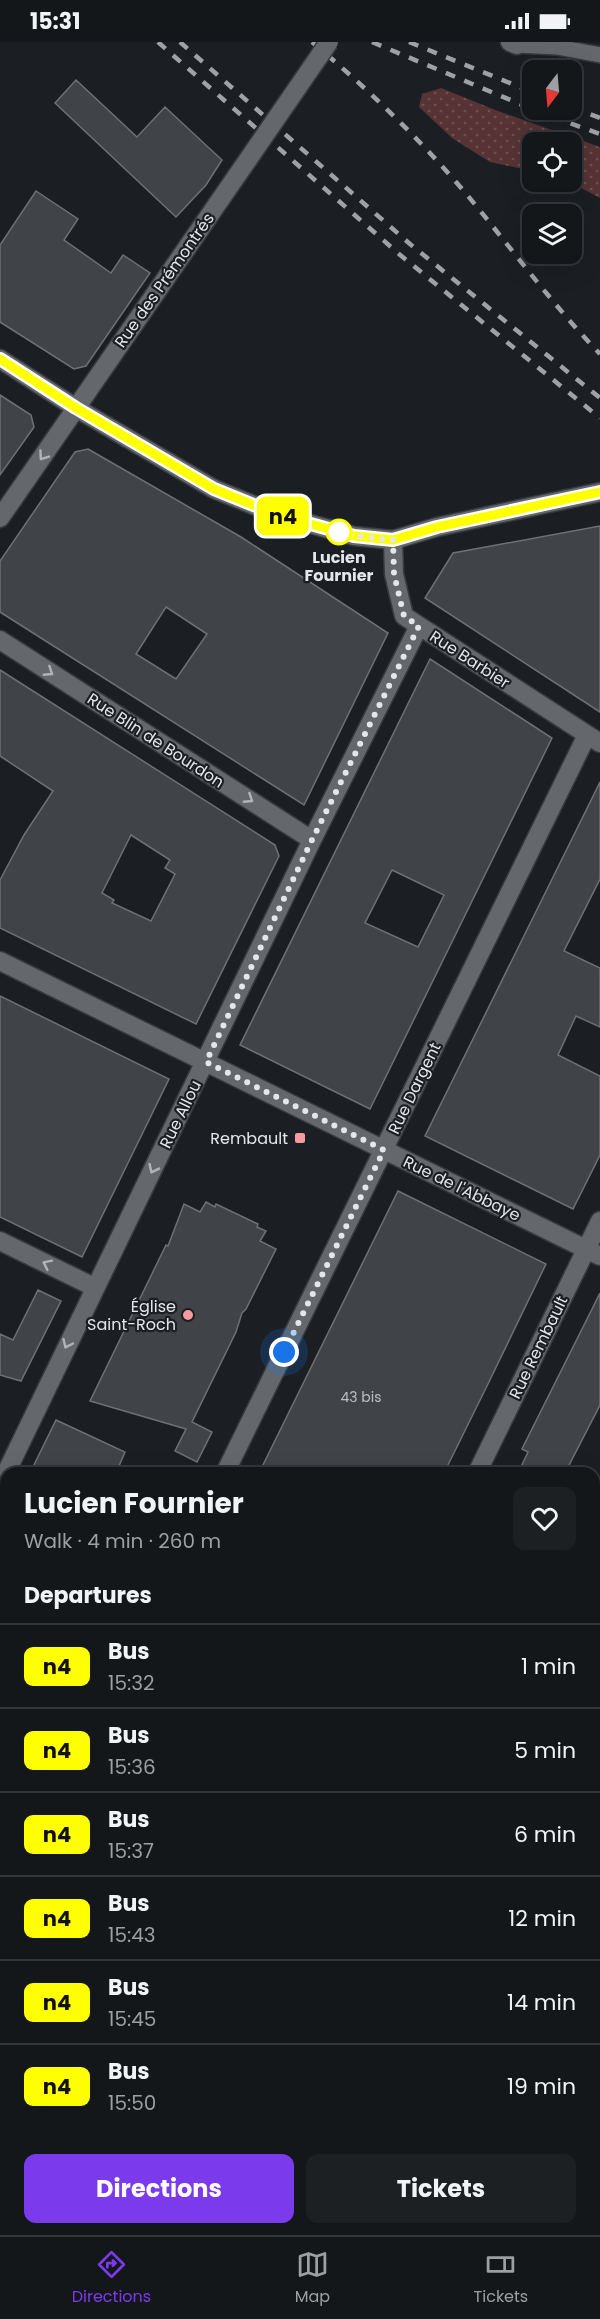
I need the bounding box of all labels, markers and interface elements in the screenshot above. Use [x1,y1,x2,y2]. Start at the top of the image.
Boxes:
text: 15:31 [30,6,80,37]
north arrow [522,60,582,120]
map controls [522,60,582,264]
button: locate [522,132,582,192]
button: layers [522,204,582,264]
street label: Rue des Prémontrés [109,208,220,352]
one-way arrow [39,449,50,460]
line badge: n4 [256,496,310,536]
text: n4 [269,502,297,531]
marker: Lucien Fournier [326,519,352,545]
place label: Lucien Fournier [305,546,374,587]
street label: Rue Barbier [425,625,514,694]
one-way arrow [43,664,53,676]
street label: Rue Blin de Bourdon [83,687,229,793]
one-way arrow [243,792,253,804]
street label: Rue Dargent [382,1039,447,1138]
street label: Rue Allou [154,1076,207,1152]
place label: Rembault [210,1127,288,1150]
marker: Rembault [293,1131,307,1145]
street label: Rue de l'Abbaye [399,1150,524,1227]
one-way arrow [149,1162,160,1173]
one-way arrow [42,1260,53,1272]
street label: Rue Rembault [504,1292,573,1403]
place label: Église Saint-Roch [87,1295,176,1336]
marker: Église Saint-Roch [181,1308,195,1322]
one-way arrow [63,1337,75,1348]
your location [269,1337,299,1367]
house number: 43 bis [340,1387,382,1407]
text: Lucien Fournier [24,1484,244,1523]
button: heart [513,1487,576,1550]
text: Walk · 4 min · 260 m [24,1527,221,1555]
text: Departures [24,1580,152,1611]
text: Bus [108,1636,150,1667]
text: 1 min [521,1651,576,1682]
text: n4 [43,1652,71,1681]
text: 15:32 [108,1669,155,1697]
text: Bus [108,1720,150,1751]
text: 5 min [514,1735,576,1766]
text: n4 [43,1736,71,1765]
text: 15:36 [108,1753,156,1781]
text: Bus [108,1804,150,1835]
text: 6 min [514,1819,576,1850]
text: n4 [43,1820,71,1849]
text: 15:37 [108,1837,154,1865]
text: Bus [108,1888,150,1919]
text: 12 min [508,1903,576,1934]
text: n4 [43,1904,71,1933]
text: 15:43 [108,1921,156,1949]
text: Bus [108,1972,150,2003]
text: 14 min [507,1987,576,2018]
text: n4 [43,1988,71,2017]
text: 15:45 [108,2005,156,2033]
text: Bus [108,2056,150,2087]
text: 19 min [507,2071,576,2102]
text: n4 [43,2072,71,2101]
text: 15:50 [108,2089,156,2117]
button: Directions [24,2154,294,2223]
button: Tickets [306,2154,576,2223]
tab: Directions [72,2248,151,2309]
tab: Map [295,2248,330,2309]
tab: Tickets [474,2248,528,2309]

